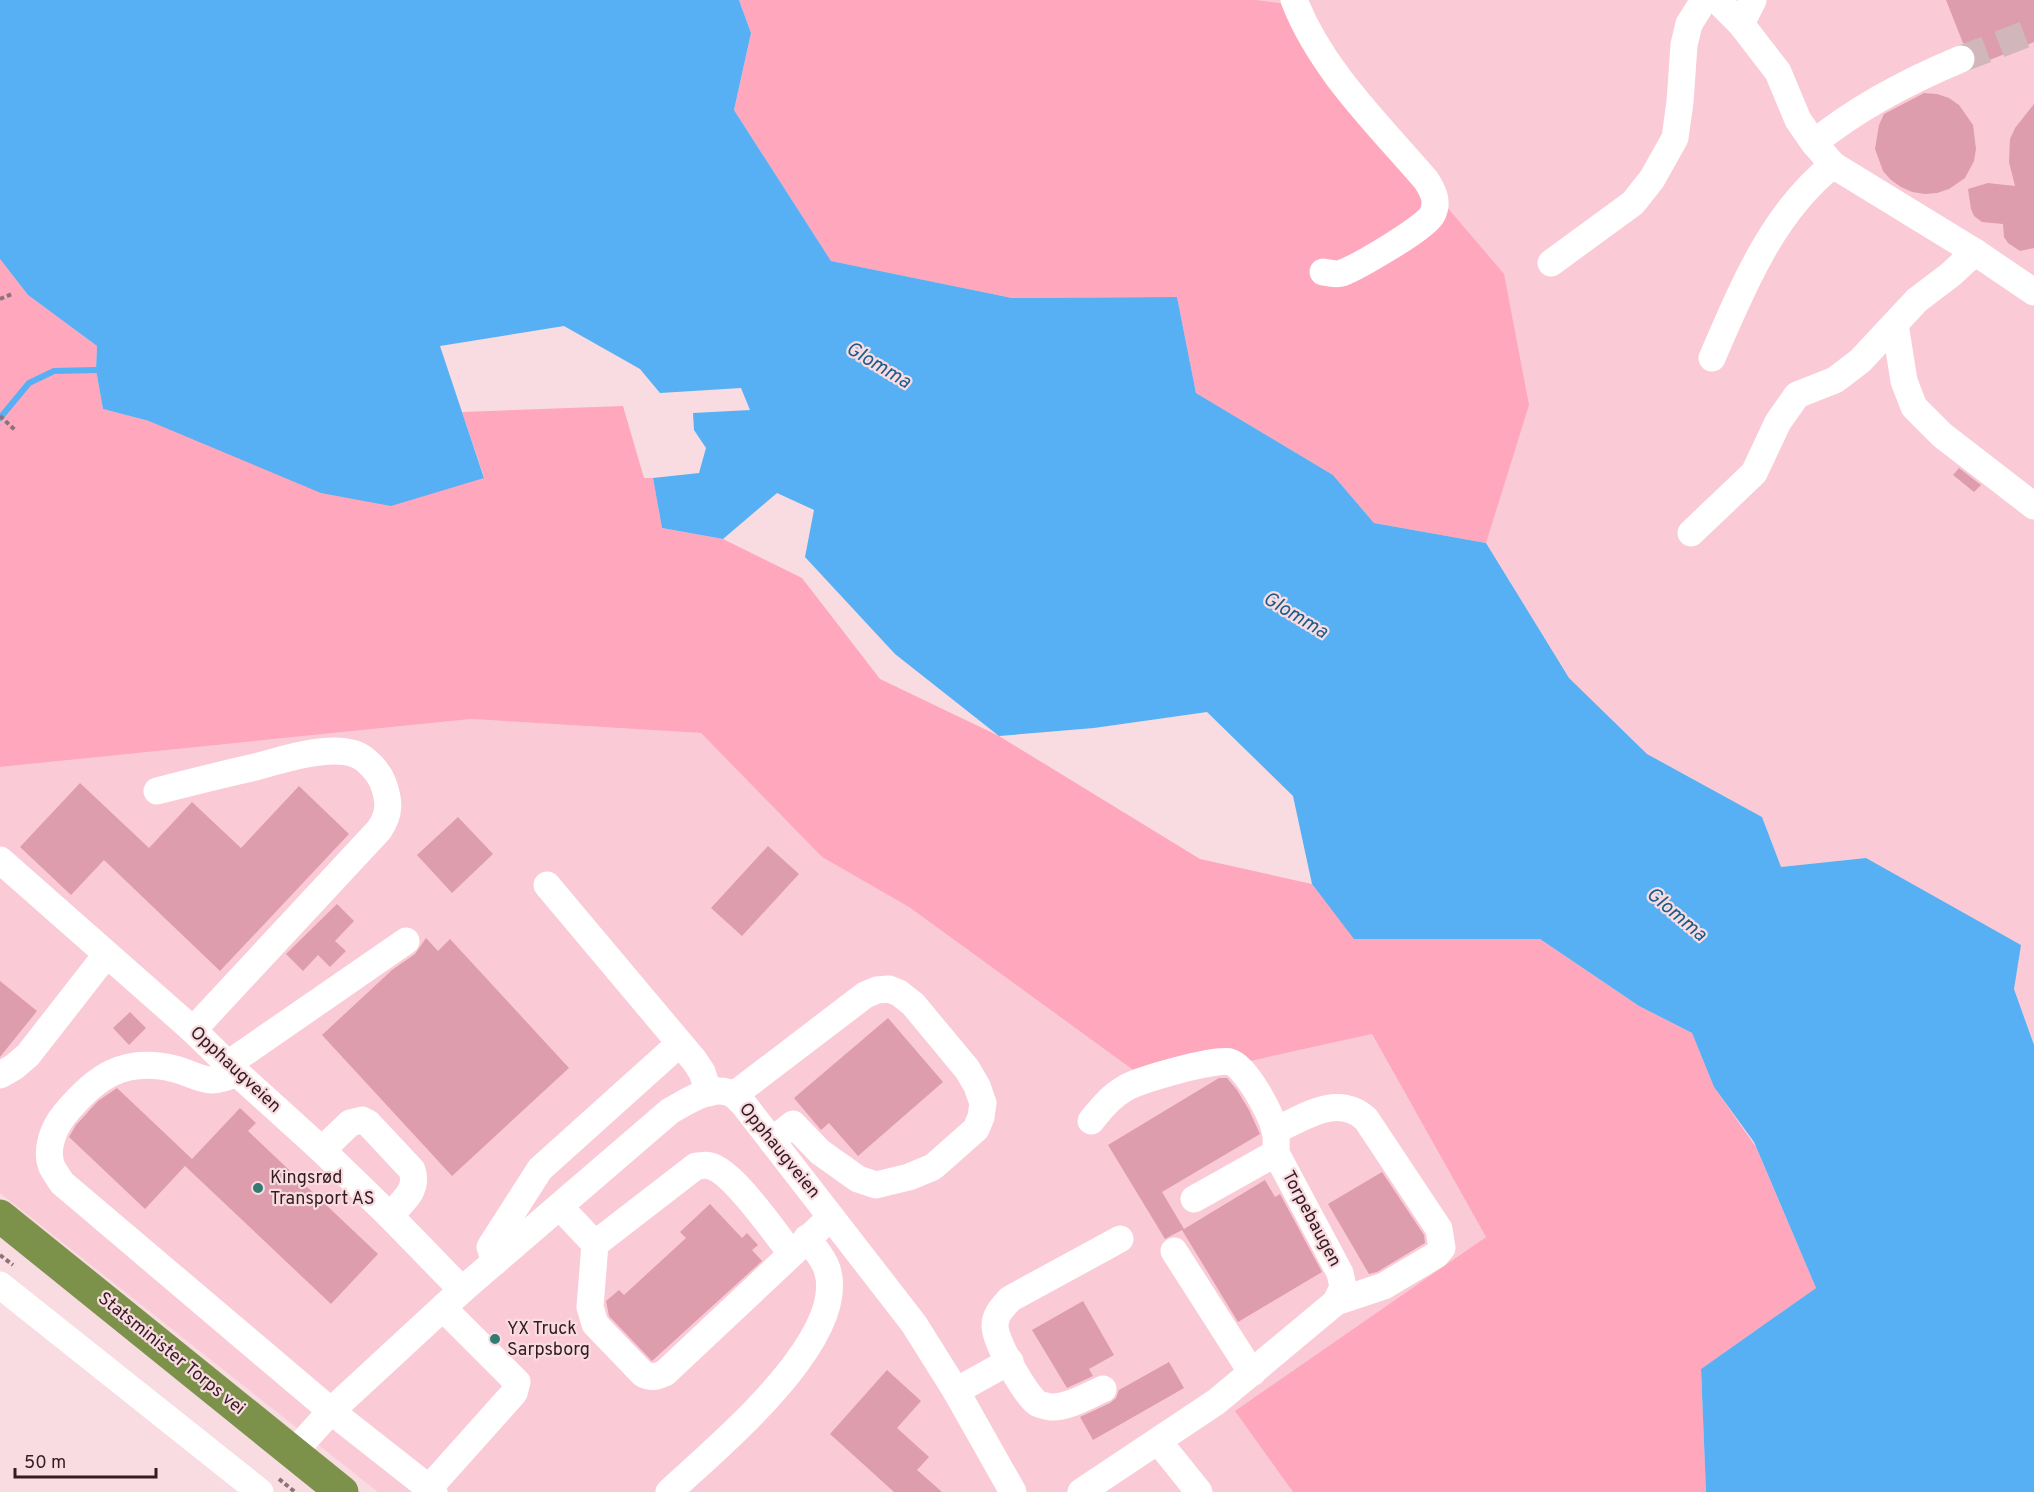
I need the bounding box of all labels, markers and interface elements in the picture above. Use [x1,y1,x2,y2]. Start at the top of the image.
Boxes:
water label: Glomma [841,336,916,396]
water label: Glomma [1258,586,1333,646]
water label: Glomma [1640,882,1712,948]
street label: Opphaugveien [184,1022,286,1118]
street label: Opphaugveien [733,1098,825,1204]
place label: Kingsrød Transport AS [270,1167,374,1211]
street label: Torpebaugen [1276,1167,1346,1271]
marker: Kingsrød Transport AS [251,1181,265,1195]
street label: Statsminister Torps vei [93,1287,249,1421]
place label: YX Truck Sarpsborg [507,1318,590,1362]
marker: YX Truck Sarpsborg [488,1332,502,1346]
scale bar [15,1441,156,1479]
text: 50 m [24,1452,66,1475]

